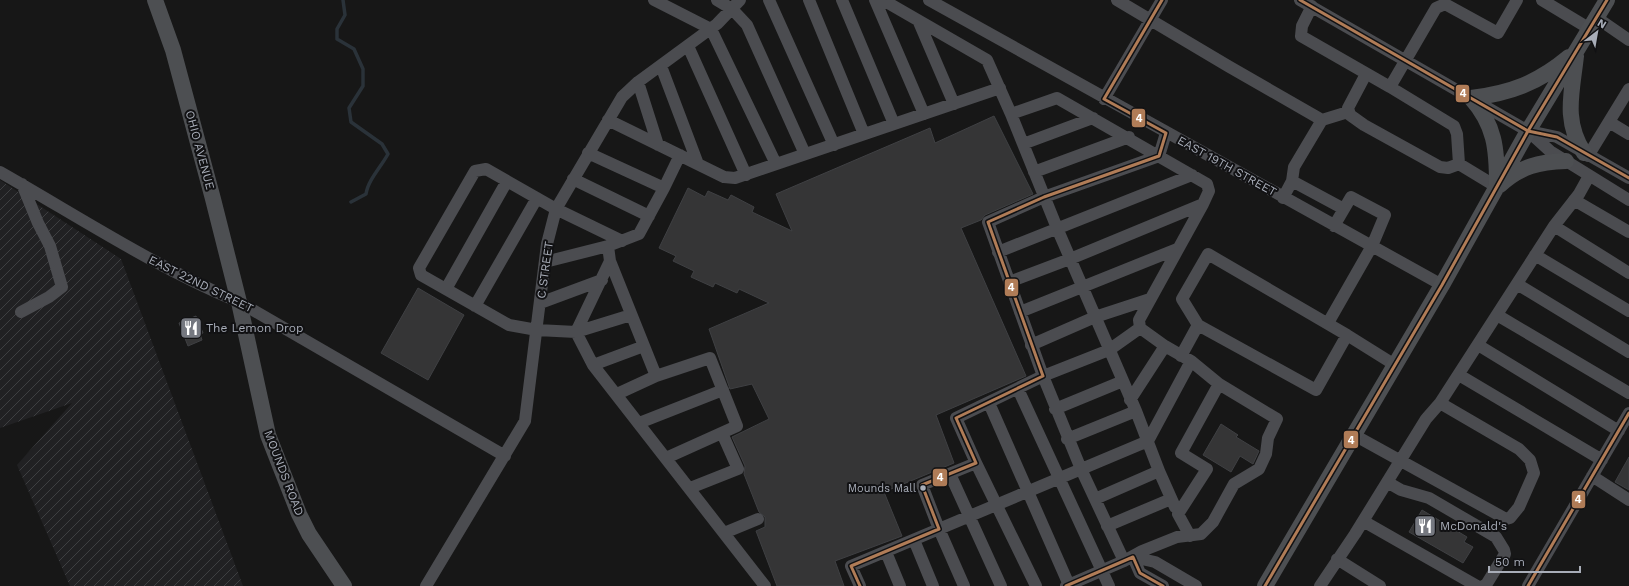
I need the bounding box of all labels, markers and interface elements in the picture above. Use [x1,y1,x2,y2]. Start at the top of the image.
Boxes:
north arrow [1577,12,1617,52]
text: N [1595,16,1609,32]
line badge: 4 [1455,84,1470,103]
text: 4 [1459,87,1467,100]
line badge: 4 [1131,108,1146,128]
street label: OHIO AVENUE [183,109,217,192]
text: 4 [1135,112,1143,125]
street label: EAST 19TH STREET [1175,133,1279,199]
street label: C STREET [534,241,556,299]
street label: EAST 22ND STREET [146,253,256,315]
line badge: 4 [1004,278,1019,297]
text: 4 [1007,281,1015,294]
restaurant icon: The Lemon Drop [178,315,204,341]
place label: The Lemon Drop [206,321,304,335]
street label: MOUNDS ROAD [261,428,307,518]
line badge: 4 [1343,430,1359,449]
text: 4 [1347,434,1355,447]
line badge: 4 [932,468,948,487]
text: 4 [936,471,944,484]
place label: Mounds Mall [848,482,917,495]
marker: Mounds Mall [918,483,928,493]
line badge: 4 [1571,490,1586,509]
text: 4 [1574,493,1582,506]
restaurant icon: McDonald's [1412,513,1438,539]
place label: McDonald's [1440,519,1507,533]
scale bar [1489,548,1580,574]
text: 50 m [1495,555,1525,569]

